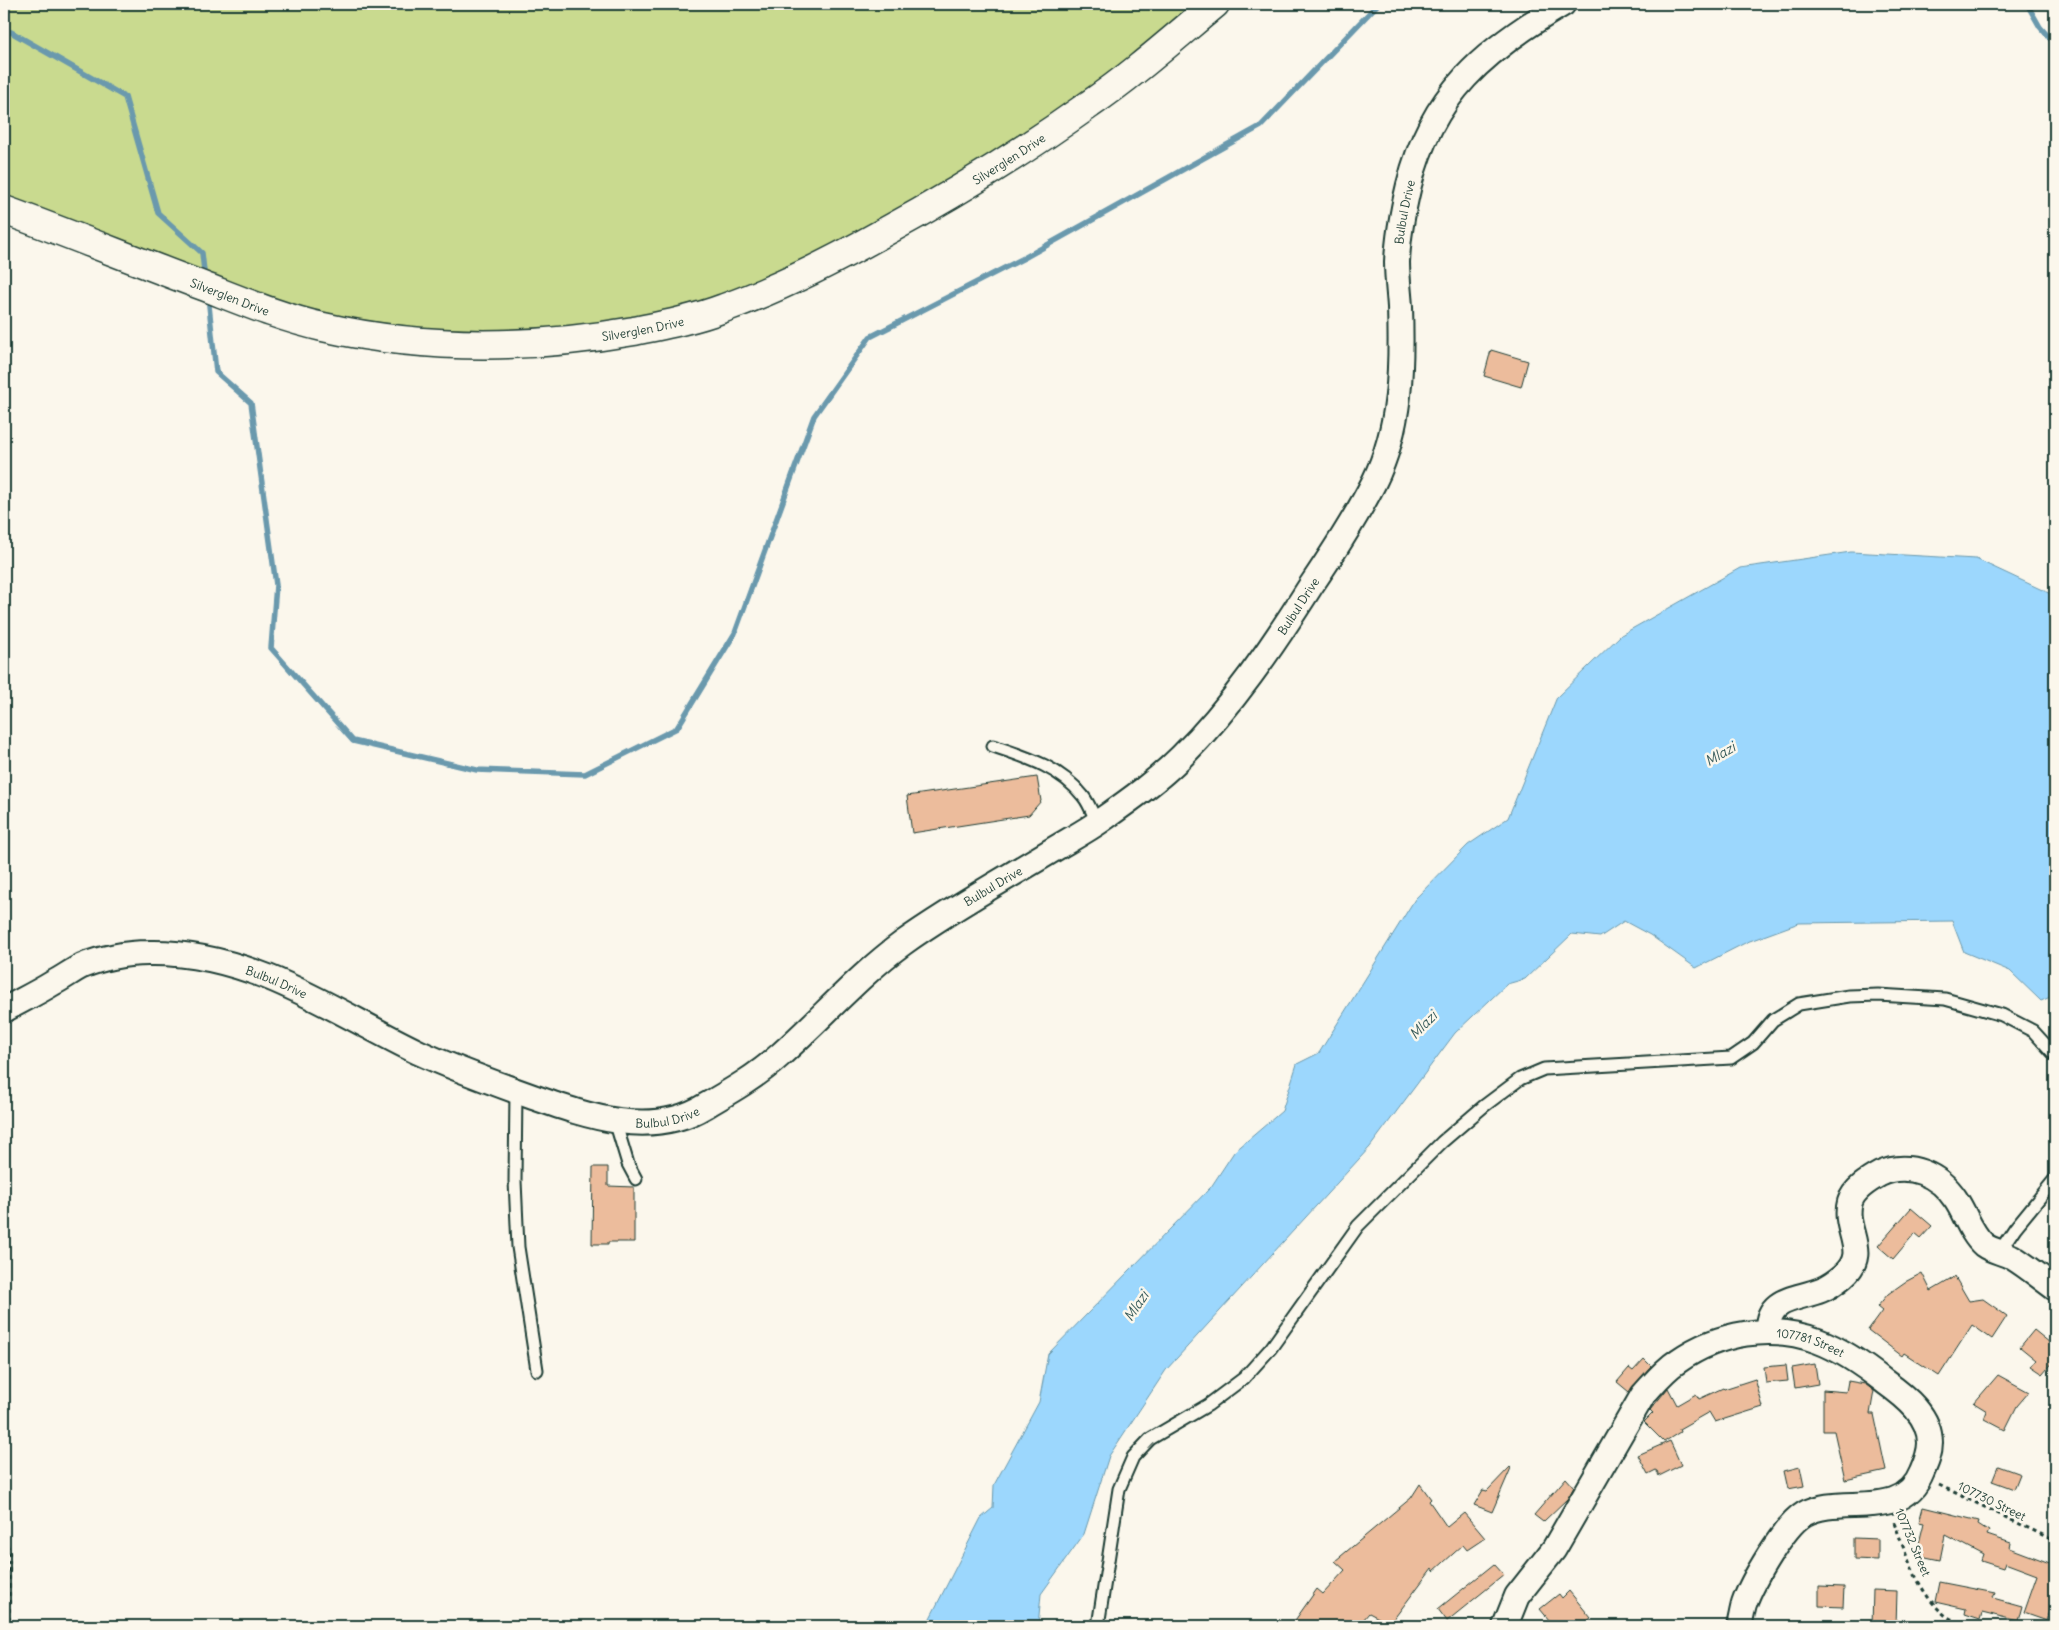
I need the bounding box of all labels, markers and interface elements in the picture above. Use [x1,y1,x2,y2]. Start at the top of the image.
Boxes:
street label: Silverglen Drive [970,130,1048,187]
street label: Bulbul Drive [1391,178,1418,245]
street label: Silverglen Drive [188,275,272,318]
street label: Silverglen Drive [601,313,685,343]
street label: Bulbul Drive [1274,574,1322,637]
water label: Mlazi [1702,737,1740,770]
street label: Bulbul Drive [961,863,1025,909]
street label: Bulbul Drive [244,962,310,1001]
water label: Mlazi [1405,1006,1442,1043]
street label: Bulbul Drive [635,1103,702,1130]
water label: Mlazi [1120,1286,1154,1324]
street label: 107781 Street [1776,1325,1847,1360]
street label: 107730 Street [1956,1478,2028,1524]
street label: 107732 Street [1892,1506,1934,1578]

